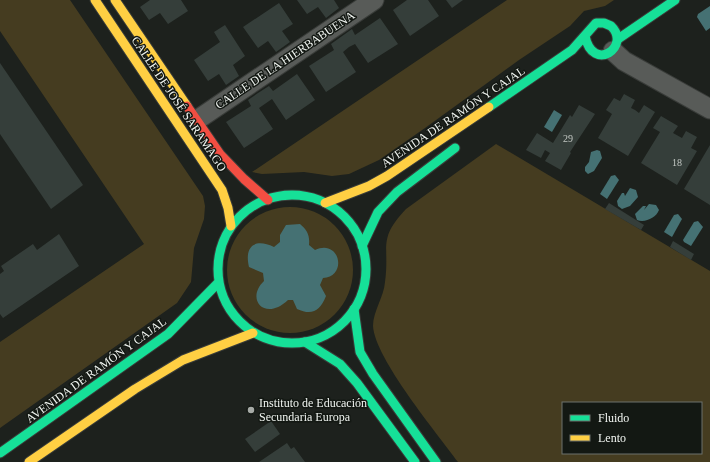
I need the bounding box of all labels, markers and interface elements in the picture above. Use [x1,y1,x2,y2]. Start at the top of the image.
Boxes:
street label: CALLE DE LA HIERBABUENA [213,8,358,112]
street label: CALLE DE JOSÉ SARAMAGO [129,34,230,174]
street label: AVENIDA DE RAMÓN Y CAJAL [379,64,527,170]
house number: 29 [563,133,573,144]
house number: 18 [672,157,682,168]
street label: AVENIDA DE RAMÓN Y CAJAL [23,314,169,426]
place label: Instituto de Educación Secundaria Europa [259,396,367,424]
legend [562,402,702,454]
marker: Instituto de Educación Secundaria Europa [246,405,256,415]
text: Fluido [598,411,629,425]
text: Lento [598,431,626,445]

